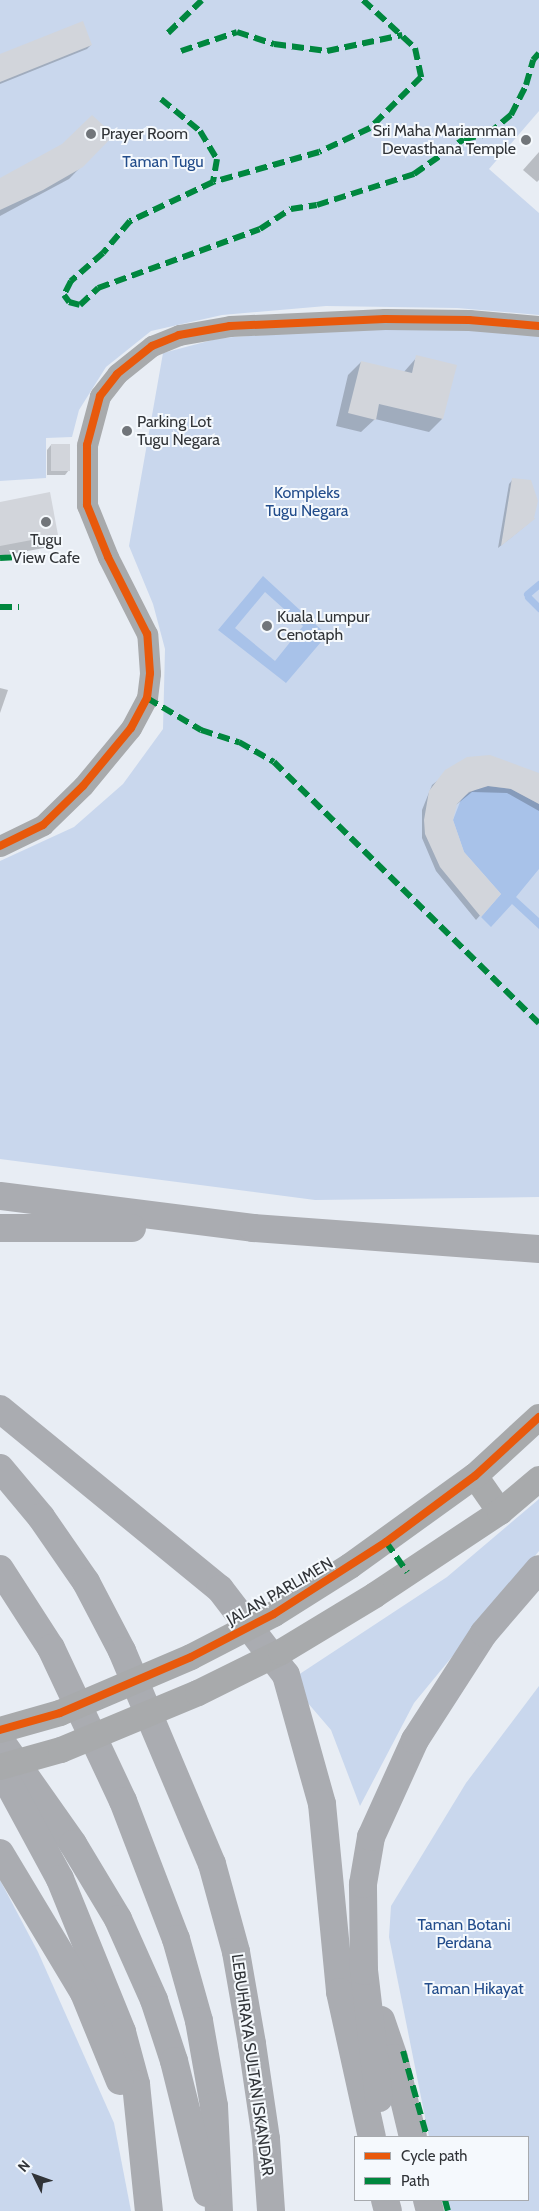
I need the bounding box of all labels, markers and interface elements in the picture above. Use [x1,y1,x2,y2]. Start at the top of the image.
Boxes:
place label: Sri Maha Mariamman Devasthana Temple [373,121,516,159]
place label: Prayer Room [101,124,188,144]
marker: Prayer Room [85,128,97,140]
marker: Sri Maha Mariamman Devasthana Temple [520,134,532,146]
park label: Taman Tugu [122,152,204,172]
place label: Parking Lot Tugu Negara [137,412,220,450]
marker: Parking Lot Tugu Negara [121,425,133,437]
park label: Kompleks Tugu Negara [266,483,348,521]
marker: Tugu View Cafe [40,516,52,528]
place label: Tugu View Cafe [12,530,80,568]
place label: Kuala Lumpur Cenotaph [277,607,369,645]
marker: Kuala Lumpur Cenotaph [261,620,273,632]
street label: JALAN PARLIMEN [223,1554,337,1630]
park label: Taman Botani Perdana [417,1915,511,1953]
street label: LEBUHRAYA SULTAN ISKANDAR [227,1953,277,2177]
park label: Taman Hikayat [424,1979,524,1999]
legend [354,2136,529,2201]
text: Cycle path [401,2147,467,2165]
north arrow [10,2151,60,2201]
text: N [14,2156,34,2176]
text: Path [401,2172,430,2190]

